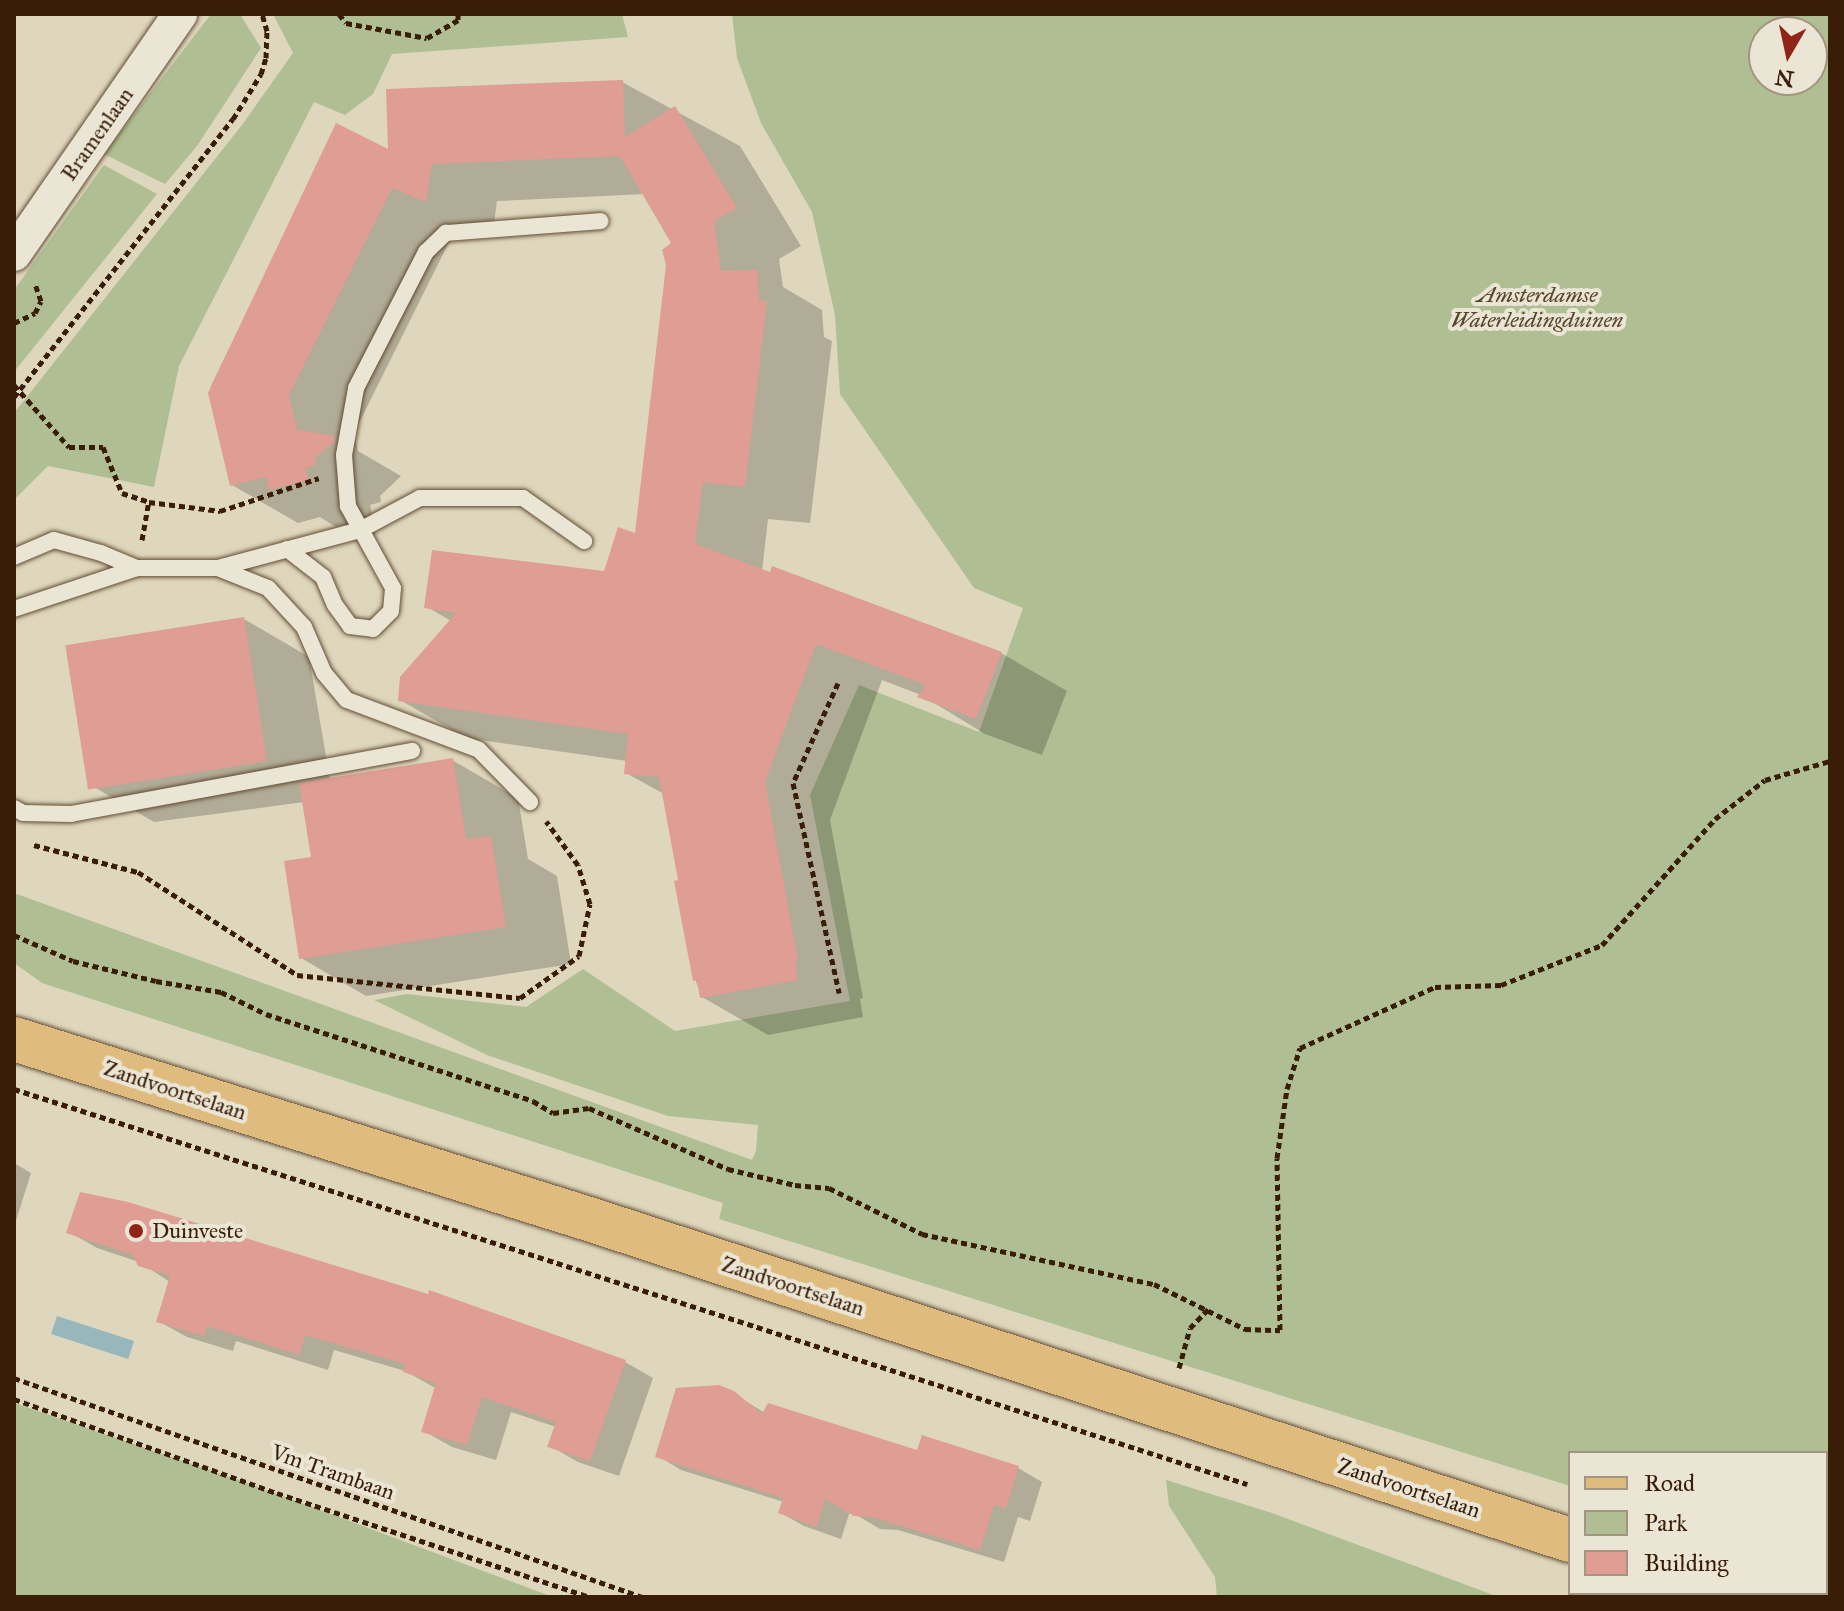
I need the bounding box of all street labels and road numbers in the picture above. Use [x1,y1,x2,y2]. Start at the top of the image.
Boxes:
street label: Bramenlaan [55,82,139,186]
street label: Zandvoortselaan [100,1055,250,1125]
street label: Zandvoortselaan [718,1251,868,1321]
street label: Vm Trambaan [268,1439,398,1505]
street label: Zandvoortselaan [1334,1453,1484,1523]

